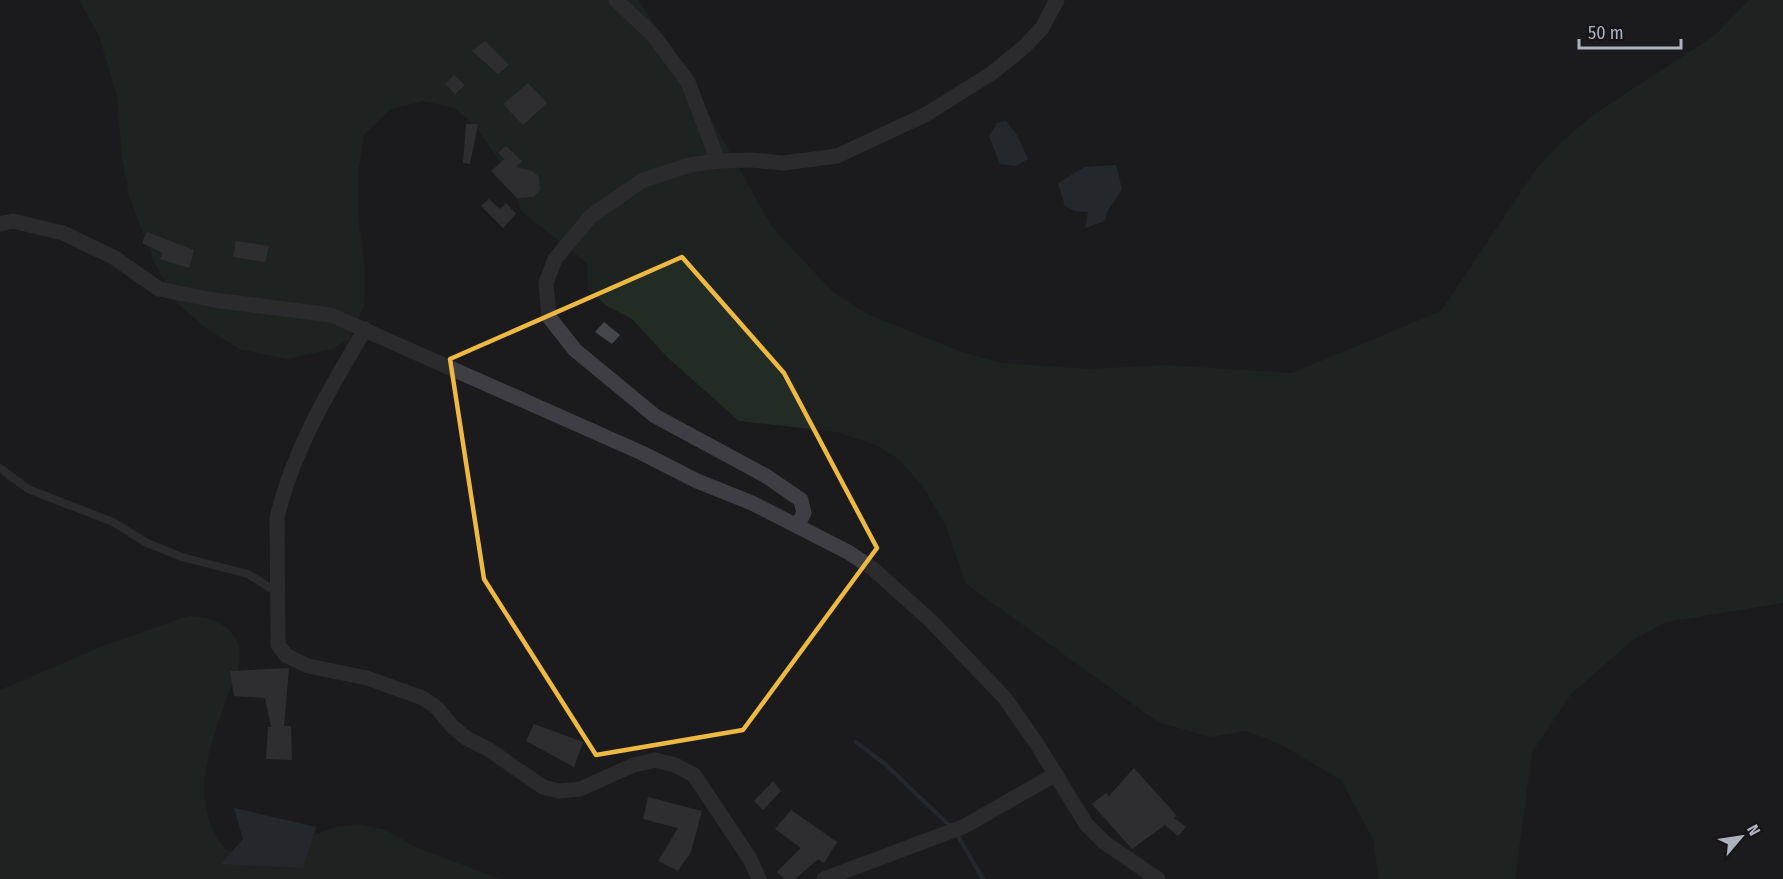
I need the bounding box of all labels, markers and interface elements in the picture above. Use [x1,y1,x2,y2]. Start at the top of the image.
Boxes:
scale bar [1579,12,1681,50]
text: 50 m [1588,22,1624,44]
north arrow [1711,807,1771,867]
text: N [1743,821,1764,839]

